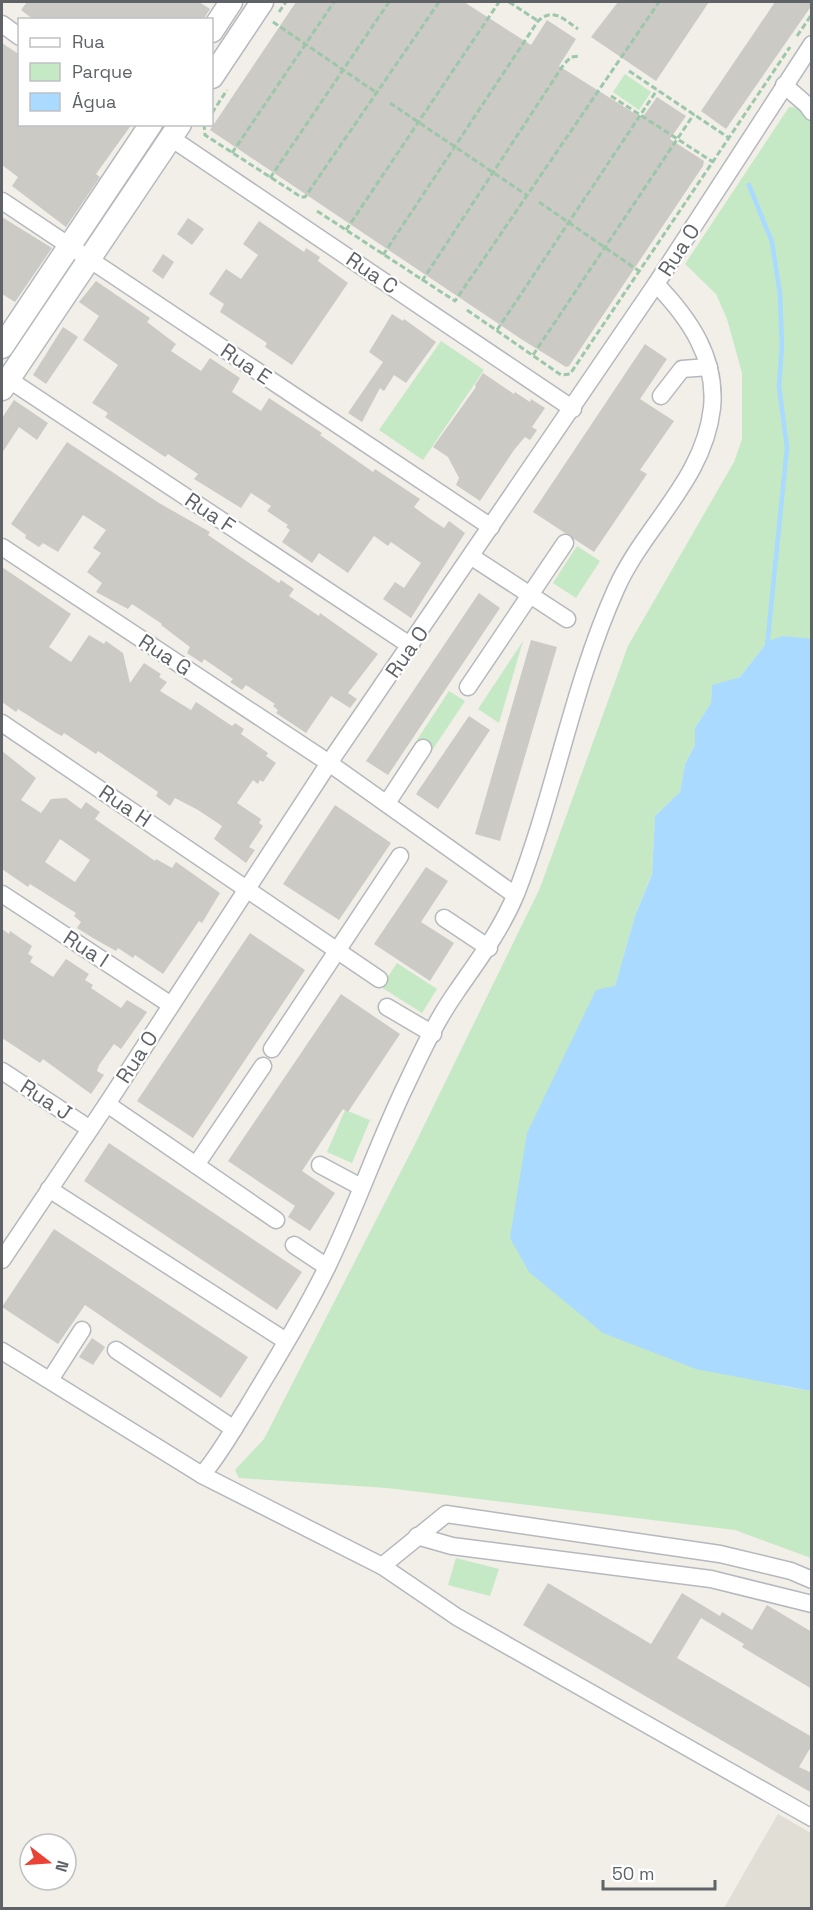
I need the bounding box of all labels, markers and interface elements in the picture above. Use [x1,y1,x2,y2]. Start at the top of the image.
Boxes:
legend [18,18,213,126]
text: Rua [72,30,105,53]
text: Parque [72,60,133,83]
text: Água [72,90,116,113]
street label: Rua O [652,218,706,281]
street label: Rua C [341,245,403,300]
street label: Rua E [216,337,277,390]
street label: Rua F [180,486,241,539]
street label: Rua O [379,620,434,683]
street label: Rua G [134,628,197,682]
street label: Rua H [94,778,157,833]
street label: Rua I [58,924,114,973]
street label: Rua O [110,1025,164,1088]
street label: Rua J [15,1073,77,1126]
north arrow [18,1832,78,1892]
scale bar [603,1853,716,1891]
text: N [50,1858,73,1874]
text: 50 m [612,1862,654,1885]

